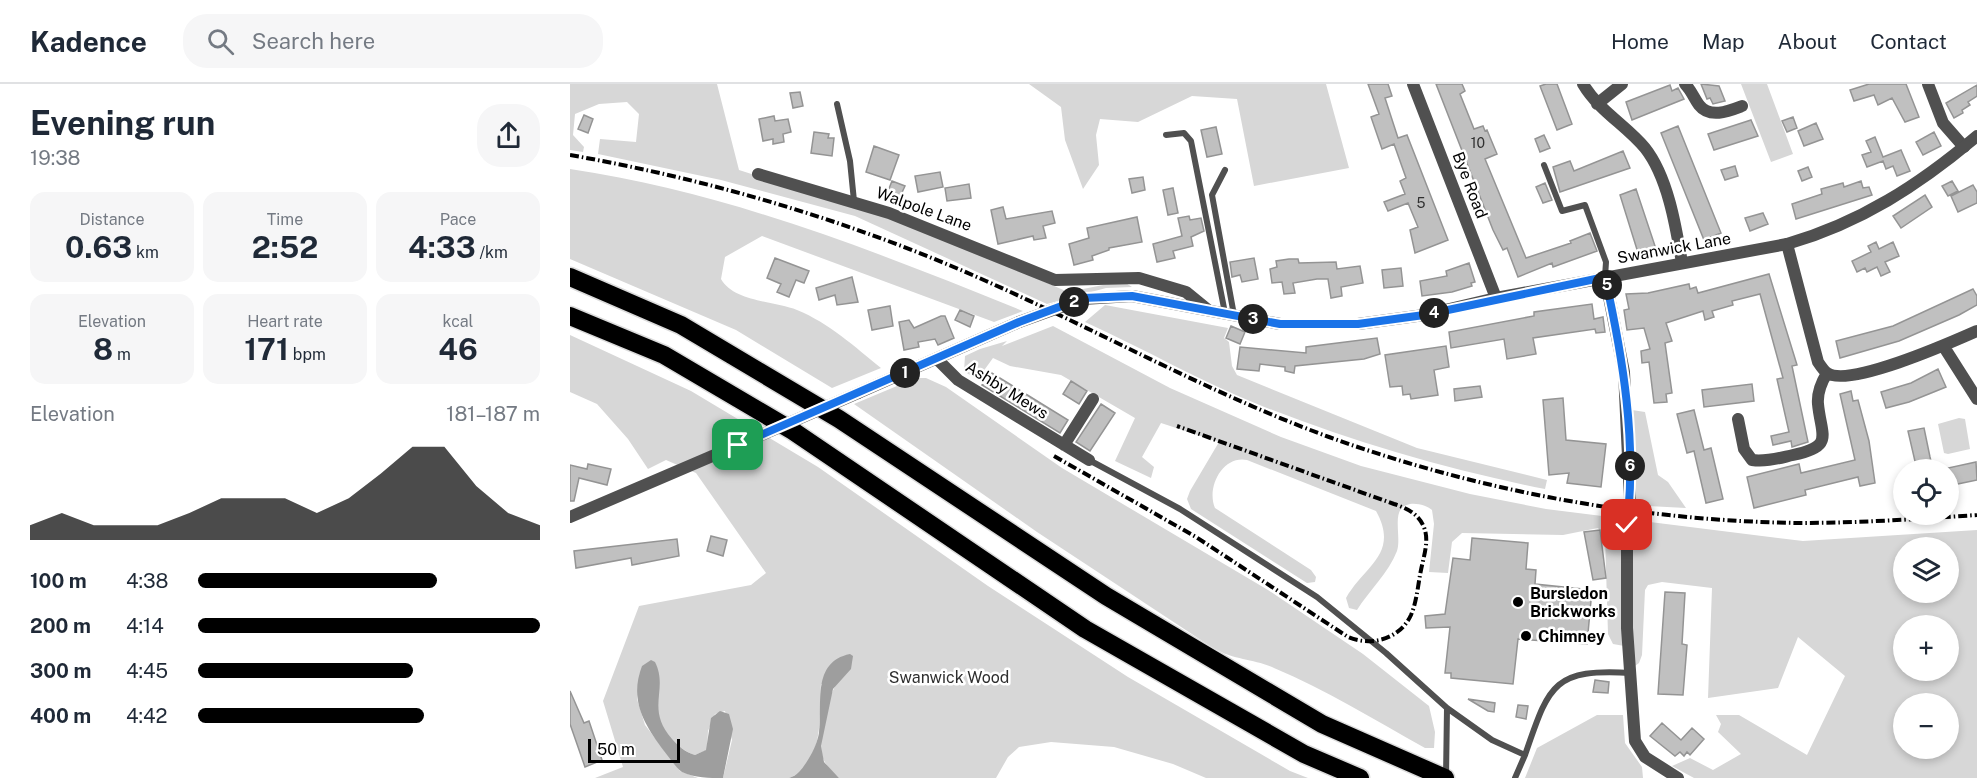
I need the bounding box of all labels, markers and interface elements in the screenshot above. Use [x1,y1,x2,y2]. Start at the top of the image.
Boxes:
search box [183,14,603,68]
text: Kadence [30,25,147,58]
icon: search [204,25,237,58]
text: Search here [252,28,375,54]
text: Home [1611,29,1669,54]
text: Map [1702,29,1745,54]
text: About [1778,29,1837,54]
text: Contact [1870,29,1947,54]
text: Evening run [30,104,215,142]
button: share [477,104,540,167]
house number: 10 [1471,135,1485,151]
text: 19:38 [30,146,81,170]
street label: Bye Road [1449,149,1491,221]
street label: Walpole Lane [874,183,974,235]
house number: 5 [1417,195,1426,211]
text: Distance [80,210,144,229]
text: Time [267,210,303,229]
text: Pace [440,210,476,229]
text: 0.63 [65,229,132,265]
text: 2:52 [252,229,318,265]
text: 4:33 [408,229,476,265]
street label: Swanwick Lane [1616,229,1732,267]
text: km [132,243,159,262]
text: /km [476,243,508,262]
pin: 5 [1592,270,1622,300]
text: 5 [1602,275,1612,294]
pin: 2 [1059,287,1089,317]
text: 2 [1069,292,1079,311]
pin: 4 [1419,298,1449,328]
text: 4 [1429,303,1439,322]
pin: 3 [1238,304,1268,334]
text: 3 [1248,309,1258,328]
text: Elevation [78,312,146,331]
text: Heart rate [247,312,323,331]
text: kcal [443,312,473,331]
text: 8 [93,331,113,367]
text: 171 [244,331,289,367]
text: 46 [438,331,478,367]
text: m [113,345,131,364]
text: bpm [289,345,326,364]
street label: Ashby Mews [962,357,1052,423]
pin: 1 [890,358,920,388]
text: 1 [902,363,908,382]
text: Elevation [30,402,115,426]
text: 181–187 m [446,402,540,426]
pin [712,419,763,470]
icon: arrive [721,428,754,461]
pin: 6 [1615,451,1645,481]
text: 6 [1625,456,1635,475]
map controls [1893,459,1959,759]
button: locate [1893,459,1959,525]
pin [1601,499,1652,550]
icon: check [1610,508,1643,541]
button: layers [1893,537,1959,603]
text: 100 m [30,569,87,593]
text: 4:38 [126,569,169,593]
place label: Bursledon Brickworks [1530,584,1616,621]
marker: Bursledon Brickworks [1511,595,1525,609]
text: 200 m [30,614,91,638]
text: 4:14 [126,614,164,638]
button: + [1893,615,1959,681]
place label: Chimney [1538,627,1605,646]
marker: Chimney [1519,629,1533,643]
text: 300 m [30,659,91,683]
text: 4:45 [126,659,168,683]
park label: Swanwick Wood [889,668,1009,687]
button: − [1893,693,1959,759]
text: 400 m [30,704,91,728]
text: 4:42 [126,704,167,728]
scale bar [588,736,680,764]
text: 50 m [597,740,635,759]

